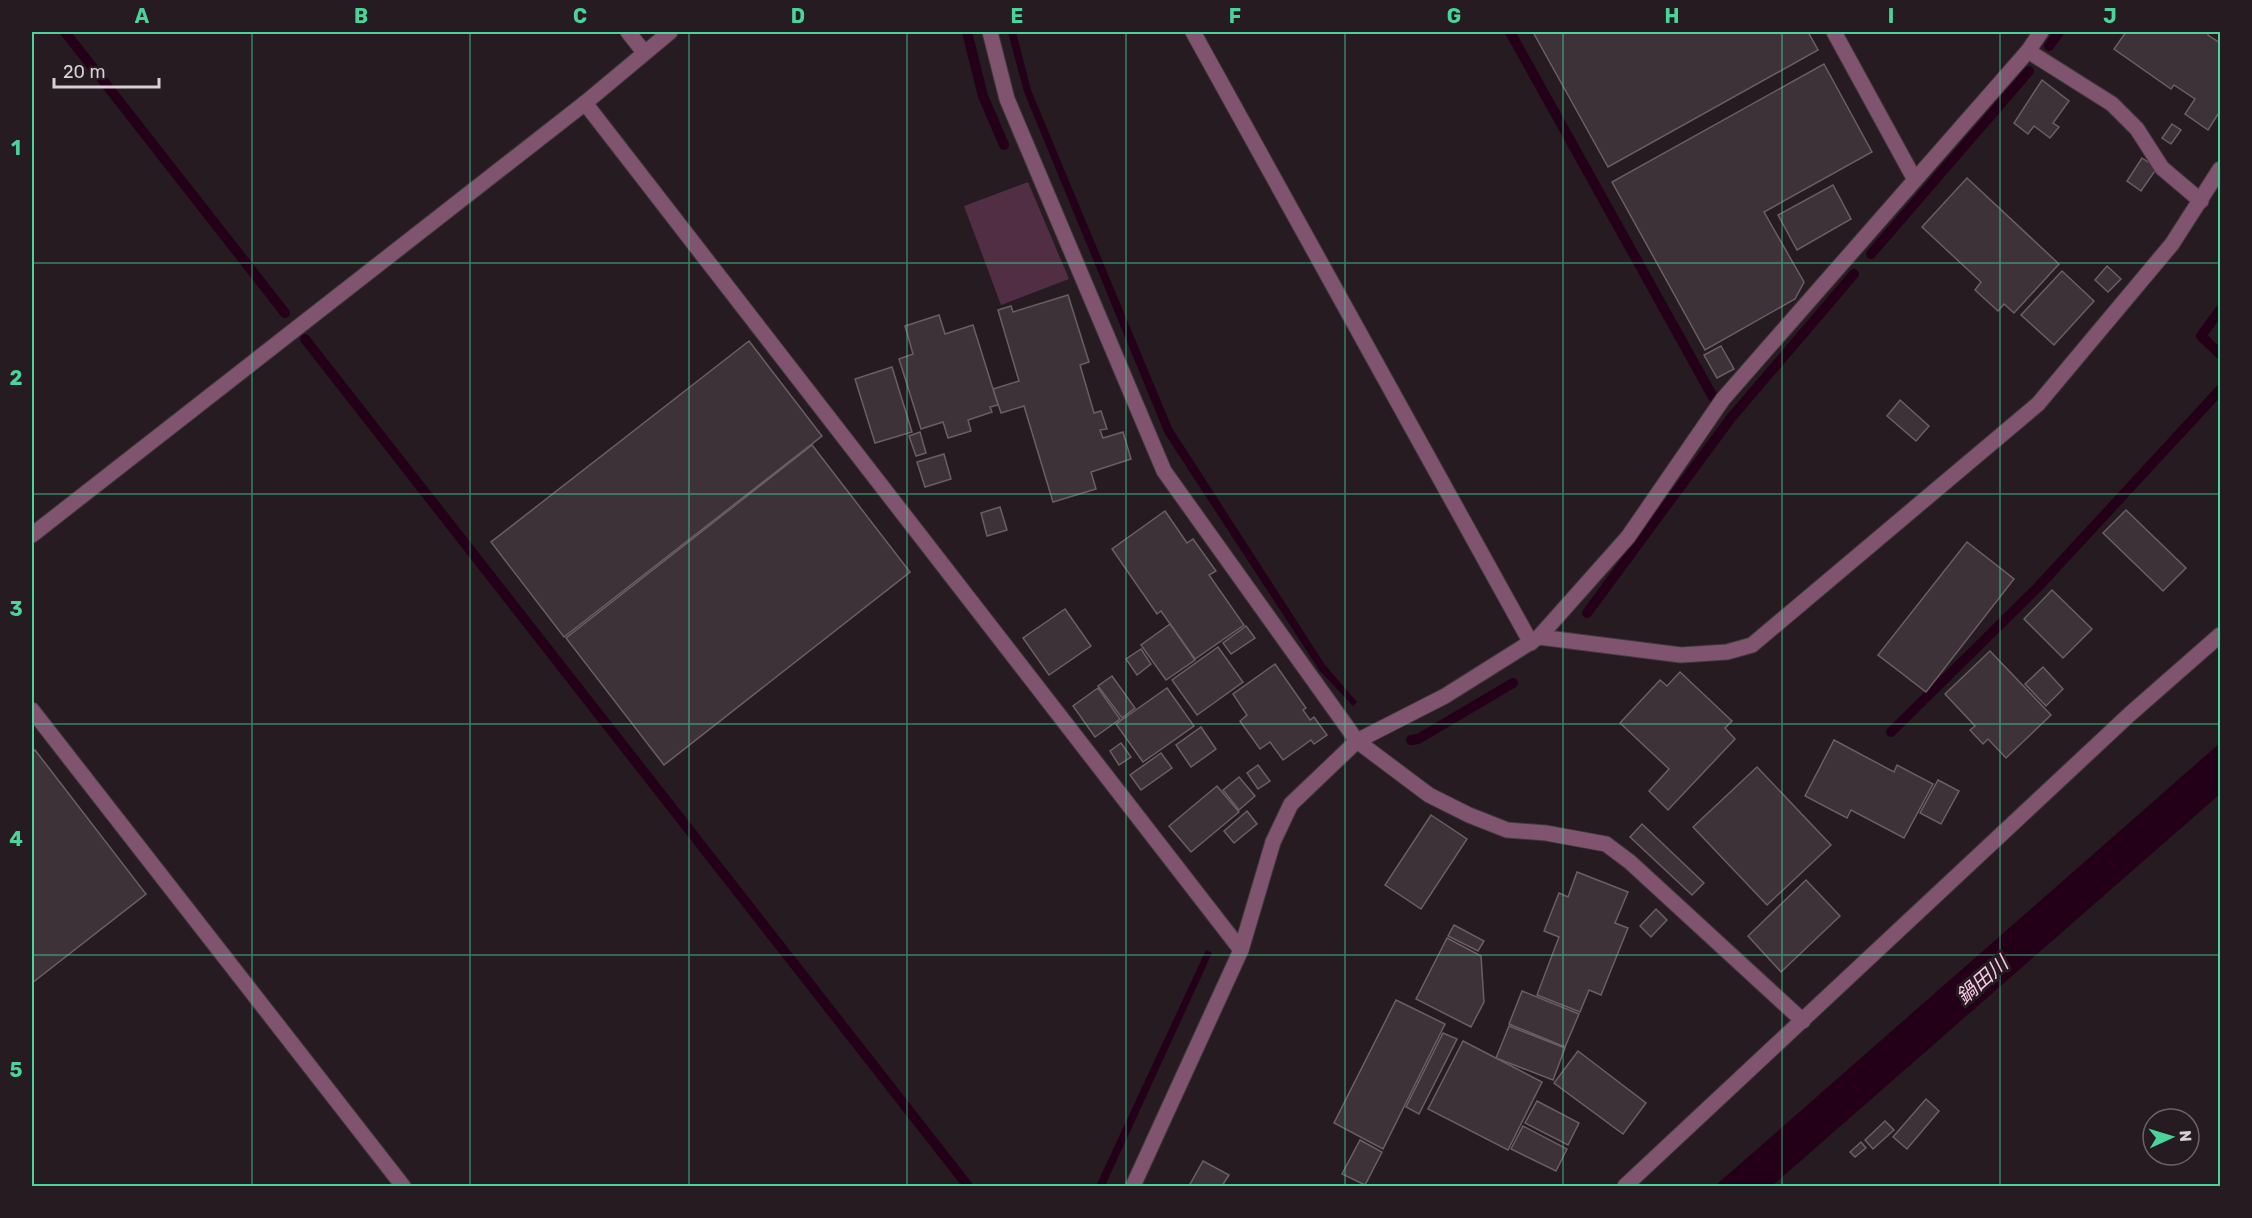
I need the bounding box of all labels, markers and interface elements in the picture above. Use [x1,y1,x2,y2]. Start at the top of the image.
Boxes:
text: A [135,4,150,28]
text: B [354,4,368,28]
text: C [573,4,587,28]
text: D [791,4,805,28]
text: E [1011,4,1023,28]
text: F [1229,4,1241,28]
text: G [1447,4,1461,28]
text: H [1665,4,1679,28]
text: I [1888,4,1894,28]
text: J [2103,4,2117,28]
scale bar [54,51,159,89]
text: 20 m [63,61,105,83]
text: 1 [11,136,21,160]
text: 2 [10,366,23,390]
text: 3 [9,597,23,621]
text: 4 [9,827,23,851]
water label: 鍋田川 [1951,950,2014,1009]
text: 5 [10,1058,23,1082]
north arrow [2141,1107,2201,1167]
text: N [2176,1130,2195,1142]

